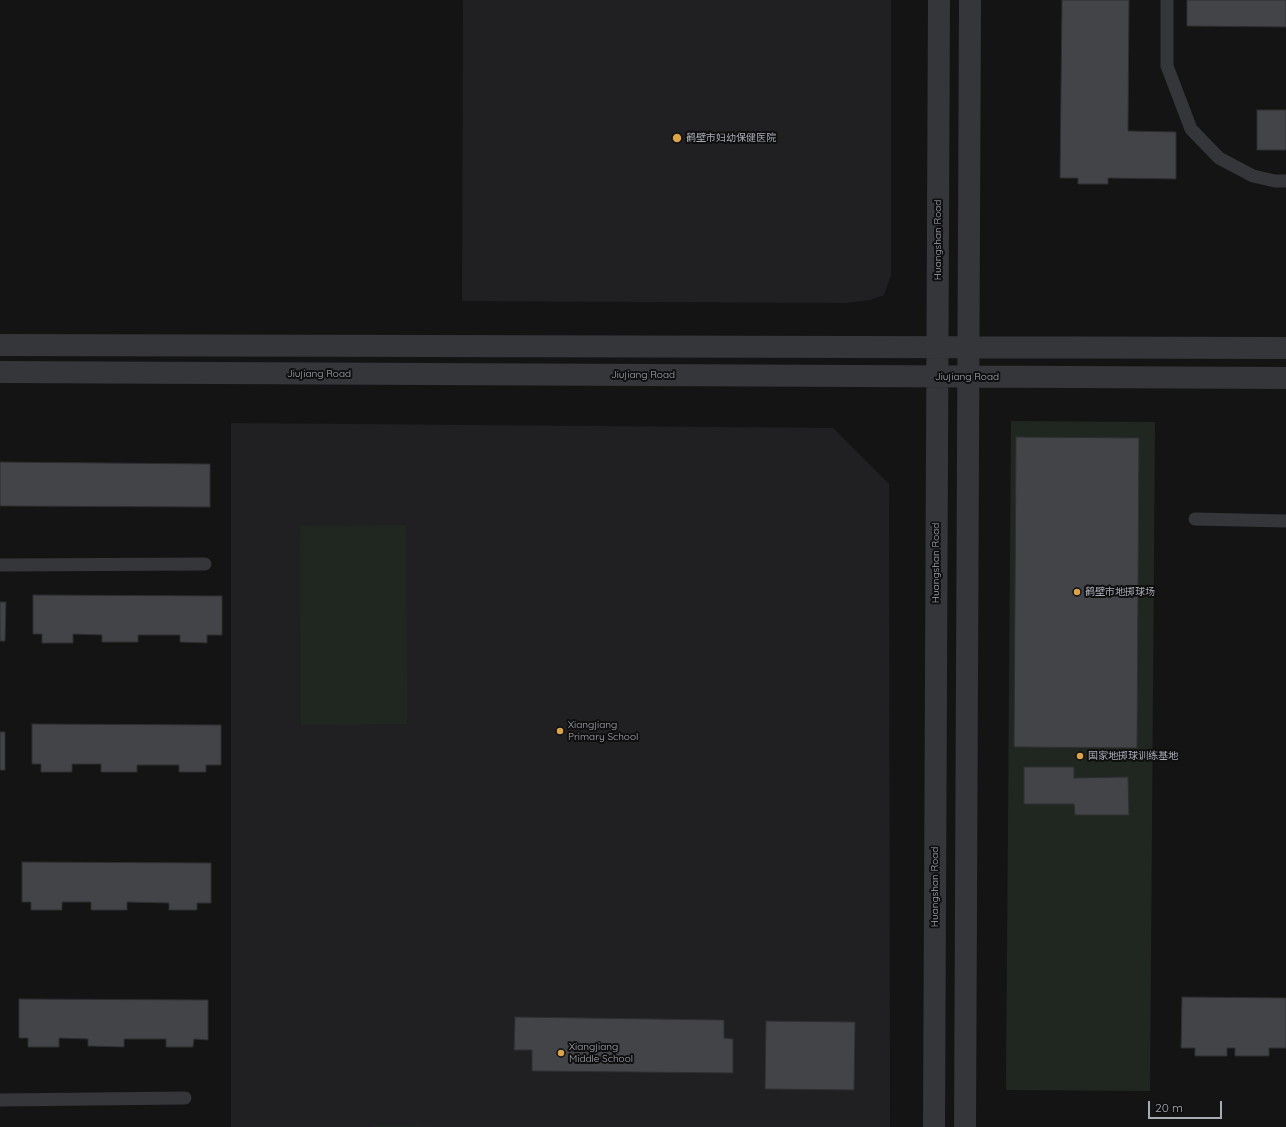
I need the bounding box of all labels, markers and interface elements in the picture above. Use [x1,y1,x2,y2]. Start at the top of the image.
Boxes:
marker: 鹤壁市妇幼保健医院 [671,132,683,144]
place label: 鹤壁市妇幼保健医院 [686,132,776,144]
street label: Huangshan Road [932,200,944,280]
street label: Jiujiang Road [287,368,351,380]
street label: Jiujiang Road [611,369,675,381]
street label: Jiujiang Road [935,371,999,383]
street label: Huangshan Road [930,523,942,603]
place label: 鹤壁市地掷球场 [1085,586,1155,598]
marker: 鹤壁市地掷球场 [1072,587,1082,597]
place label: Xiangjiang Primary School [568,719,638,742]
marker: Xiangjiang Primary School [555,726,565,736]
place label: 国家地掷球训练基地 [1088,750,1178,762]
marker: 国家地掷球训练基地 [1075,751,1085,761]
street label: Huangshan Road [929,847,941,927]
place label: Xiangjiang Middle School [569,1041,633,1064]
marker: Xiangjiang Middle School [556,1048,566,1058]
scale bar [1150,1093,1224,1119]
text: 20 m [1155,1100,1183,1115]

